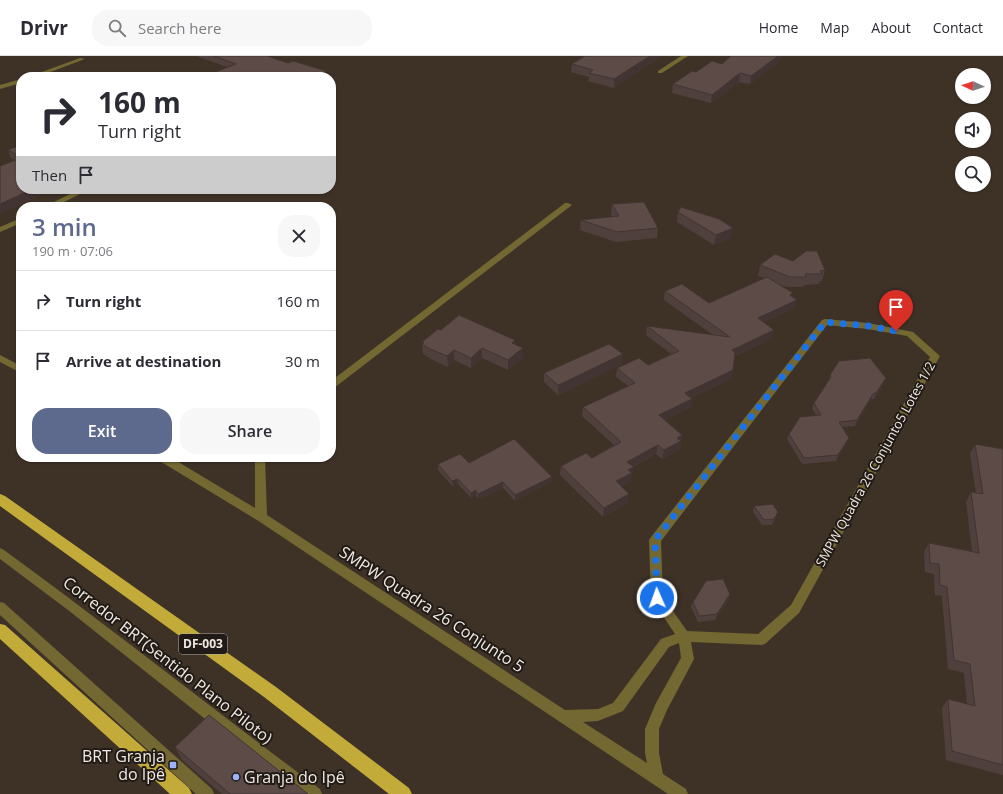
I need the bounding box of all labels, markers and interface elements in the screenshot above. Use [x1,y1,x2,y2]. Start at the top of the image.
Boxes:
search box [92,10,372,46]
text: Drivr [20,15,68,41]
icon: search [106,17,128,39]
text: Search here [138,18,222,38]
text: Home [759,18,798,37]
text: Map [820,18,849,37]
text: About [871,18,911,37]
text: Contact [933,18,983,37]
north arrow [955,68,991,104]
map controls [955,68,991,192]
text: 160 m [98,83,181,121]
icon: right [32,88,84,140]
button: sound [955,112,991,148]
text: Turn right [98,119,181,143]
button: search [955,156,991,192]
icon: arrive [75,164,97,186]
text: Then [32,165,67,185]
text: 3 min [32,210,97,243]
button: close [278,215,320,257]
text: 190 m · 07:06 [32,242,113,260]
icon: right [32,290,54,312]
pin [879,290,913,331]
text: Turn right [66,291,141,311]
text: 160 m [276,291,320,311]
icon: arrive [885,296,907,318]
icon: arrive [32,350,54,372]
text: Arrive at destination [66,351,221,371]
text: 30 m [285,351,320,371]
street label: SMPW Quadra 26 Conjunto5 Lotes 1/2 [811,358,939,570]
button: Exit [32,408,172,454]
button: Share [180,408,320,454]
street label: SMPW Quadra 26 Conjunto 5 [335,541,529,677]
street label: Corredor BRT(Sentido Plano Piloto) [59,571,277,749]
position arrow [636,577,678,619]
road number: DF-003 [179,634,227,654]
place label: BRT Granja do Ipê [82,745,165,785]
marker: BRT Granja do Ipê [168,760,178,770]
place label: Granja do Ipê [244,766,345,788]
marker: Granja do Ipê [231,772,241,782]

